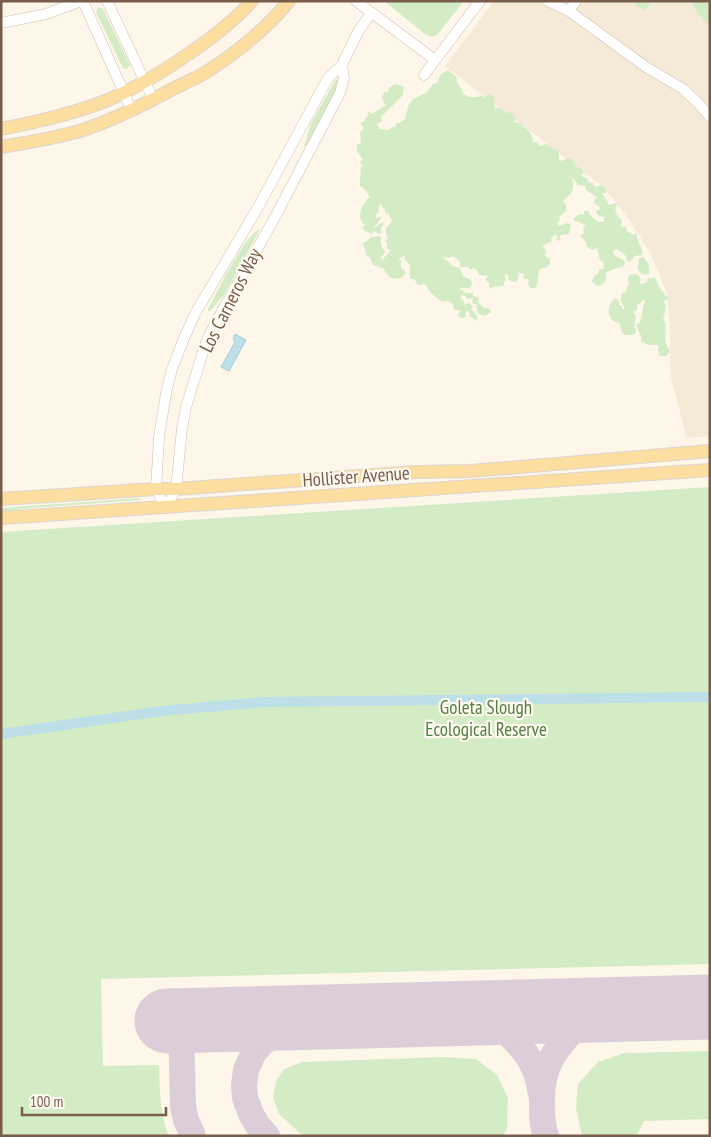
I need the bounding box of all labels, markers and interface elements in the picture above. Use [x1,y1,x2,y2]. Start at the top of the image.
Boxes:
street label: Los Carneros Way [194,243,267,356]
street label: Hollister Avenue [302,460,411,492]
park label: Goleta Slough Ecological Reserve [425,695,547,741]
scale bar [22,1084,166,1116]
text: 100 m [30,1092,63,1111]

